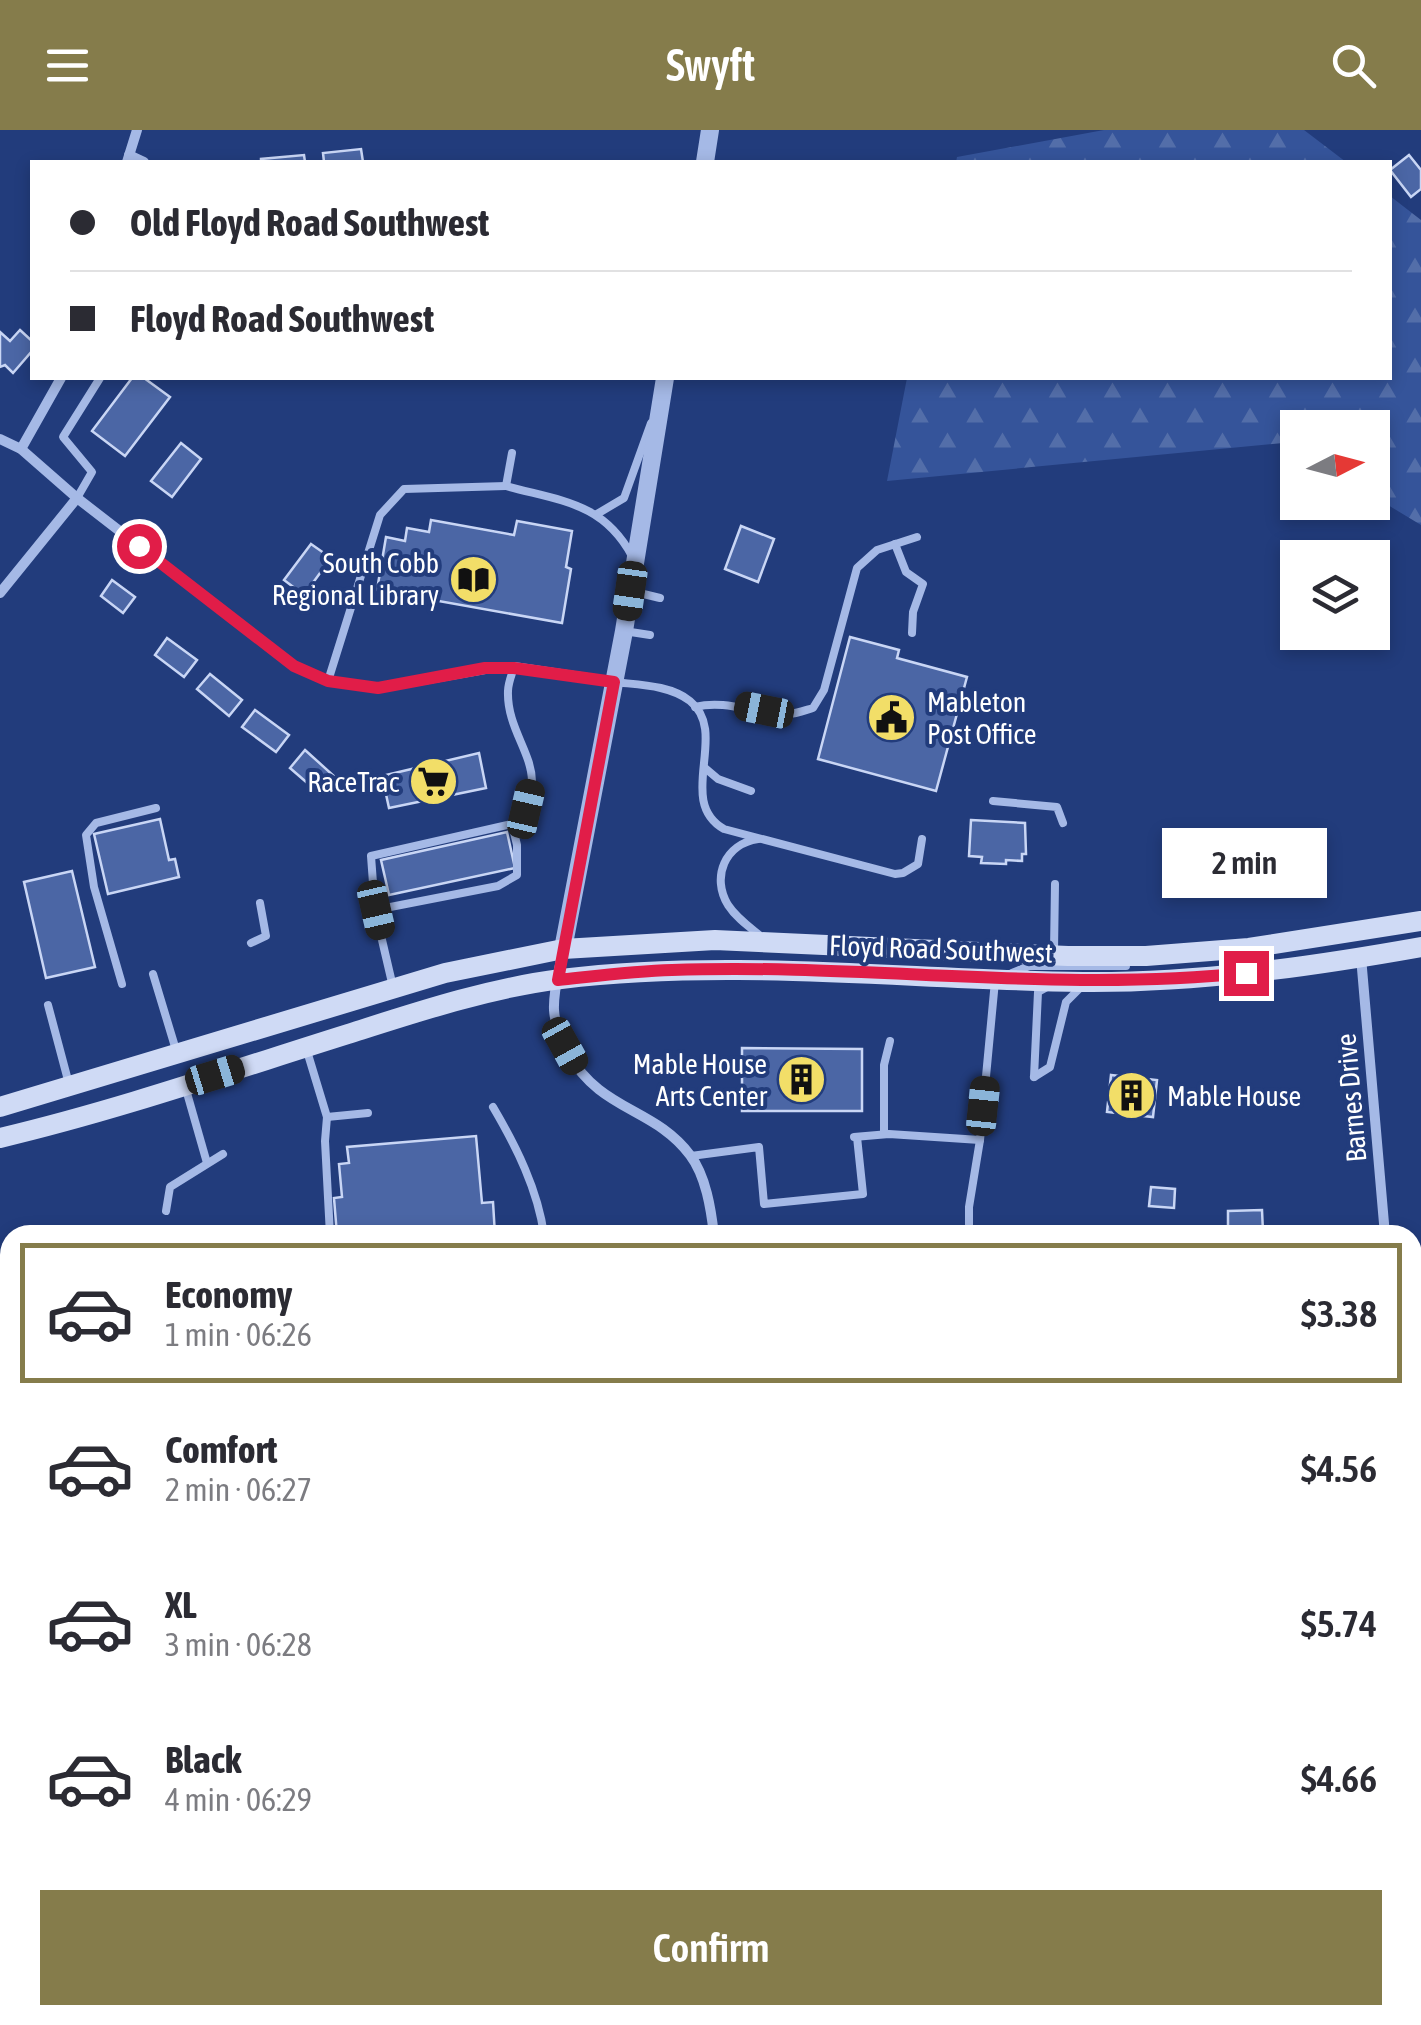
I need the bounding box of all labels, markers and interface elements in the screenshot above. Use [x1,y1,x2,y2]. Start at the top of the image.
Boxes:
icon: menu [40,38,95,93]
icon: search [1326,38,1381,93]
text: Swyft [666,39,755,91]
text: Old Floyd Road Southwest [130,201,489,244]
text: Floyd Road Southwest [130,297,434,340]
north arrow [1280,410,1390,520]
map controls [1280,410,1390,650]
route start [117,524,162,569]
button: layers [1280,540,1390,650]
place label: South Cobb Regional Library [272,547,439,611]
library icon: South Cobb Regional Library [448,553,500,605]
car [611,559,649,623]
place label: Mableton Post Office [927,686,1036,750]
car [732,690,796,730]
public building icon: Mableton Post Office [866,692,918,744]
supermarket icon: RaceTrac [408,756,460,808]
place label: RaceTrac [307,766,400,798]
car [505,776,547,842]
callout: 2 min [1164,828,1328,898]
text: 2 min [1212,844,1277,881]
car [355,877,397,943]
street label: Floyd Road Southwest [828,929,1054,969]
route end [1224,951,1269,996]
car [537,1012,593,1080]
street label: Barnes Drive [1329,1032,1373,1164]
place label: Mable House Arts Center [633,1048,768,1112]
car [182,1052,248,1098]
building icon: Mable House Arts Center [776,1054,828,1106]
building icon: Mable House [1106,1070,1158,1122]
car [965,1075,1001,1137]
place label: Mable House [1167,1080,1301,1112]
icon: car [45,1268,135,1358]
text: Economy [165,1273,292,1316]
text: $3.38 [1301,1292,1377,1335]
text: 1 min · 06:26 [165,1316,312,1353]
icon: car [45,1423,135,1513]
text: Comfort [165,1428,277,1471]
text: $4.56 [1301,1447,1377,1490]
text: 2 min · 06:27 [165,1471,312,1508]
icon: car [45,1578,135,1668]
text: XL [165,1583,197,1626]
text: $5.74 [1301,1602,1377,1645]
text: 3 min · 06:28 [165,1626,312,1663]
icon: car [45,1733,135,1823]
text: Black [165,1738,242,1781]
text: $4.66 [1301,1757,1377,1800]
text: 4 min · 06:29 [165,1781,312,1818]
button: Confirm [40,1890,1382,2005]

